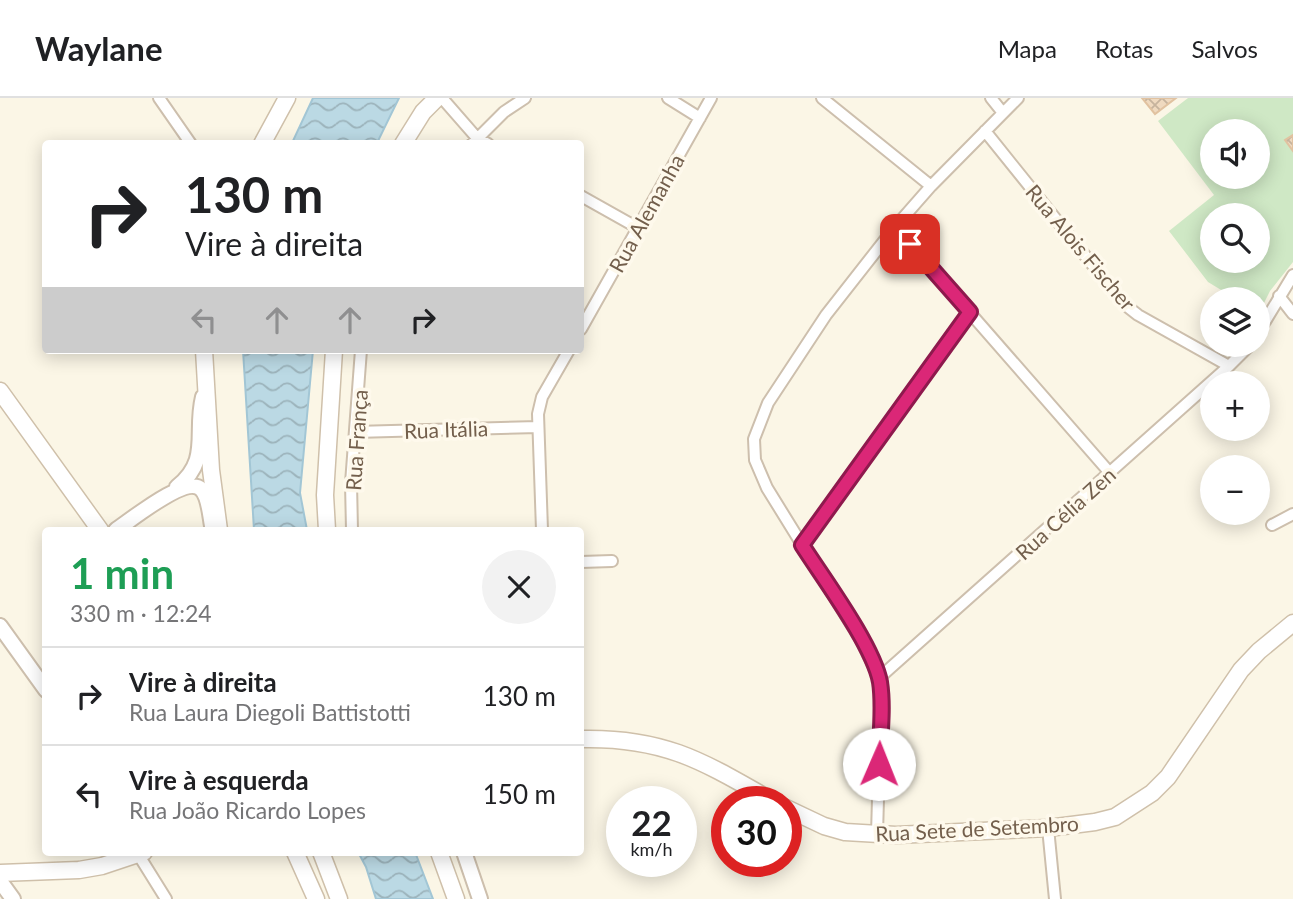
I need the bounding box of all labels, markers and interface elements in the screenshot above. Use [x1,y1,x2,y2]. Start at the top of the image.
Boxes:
text: Waylane [35,28,163,68]
text: Mapa [998,34,1057,63]
text: Rotas [1095,34,1154,63]
text: Salvos [1192,34,1258,63]
map controls [1200,119,1270,525]
button: sound [1200,119,1270,189]
street label: Rua Alemanha [603,149,689,277]
text: 130 m [185,165,323,223]
icon: right [70,168,161,259]
street label: Rua Alois Fischer [1021,179,1141,315]
button: search [1200,203,1270,273]
pin [880,214,940,274]
text: Vire à direita [185,224,363,263]
icon: arrive [891,225,929,263]
button: layers [1200,287,1270,357]
icon: left [185,301,223,339]
icon: ahead [258,301,296,339]
icon: ahead [331,301,369,339]
icon: right [404,301,442,339]
button: + [1200,371,1270,441]
street label: Rua França [340,389,372,491]
street label: Rua Itália [403,415,489,443]
button: − [1200,455,1270,525]
street label: Rua Célia Zen [1010,462,1120,564]
text: 1 min [70,548,174,598]
button: close [482,550,556,624]
text: 330 m · 12:24 [70,599,212,627]
text: Vire à direita [129,666,277,698]
icon: right [70,677,108,715]
text: 130 m [483,680,556,712]
text: Rua Laura Diegoli Battistotti [129,698,411,726]
position arrow [842,727,916,801]
text: Vire à esquerda [129,764,309,796]
icon: left [70,775,108,813]
text: 150 m [483,778,556,810]
speed limit sign: 30 [711,786,802,877]
text: Rua João Ricardo Lopes [129,796,366,824]
text: 22 [631,801,672,843]
street label: Rua Sete de Setembro [875,810,1080,846]
text: km/h [630,838,673,860]

